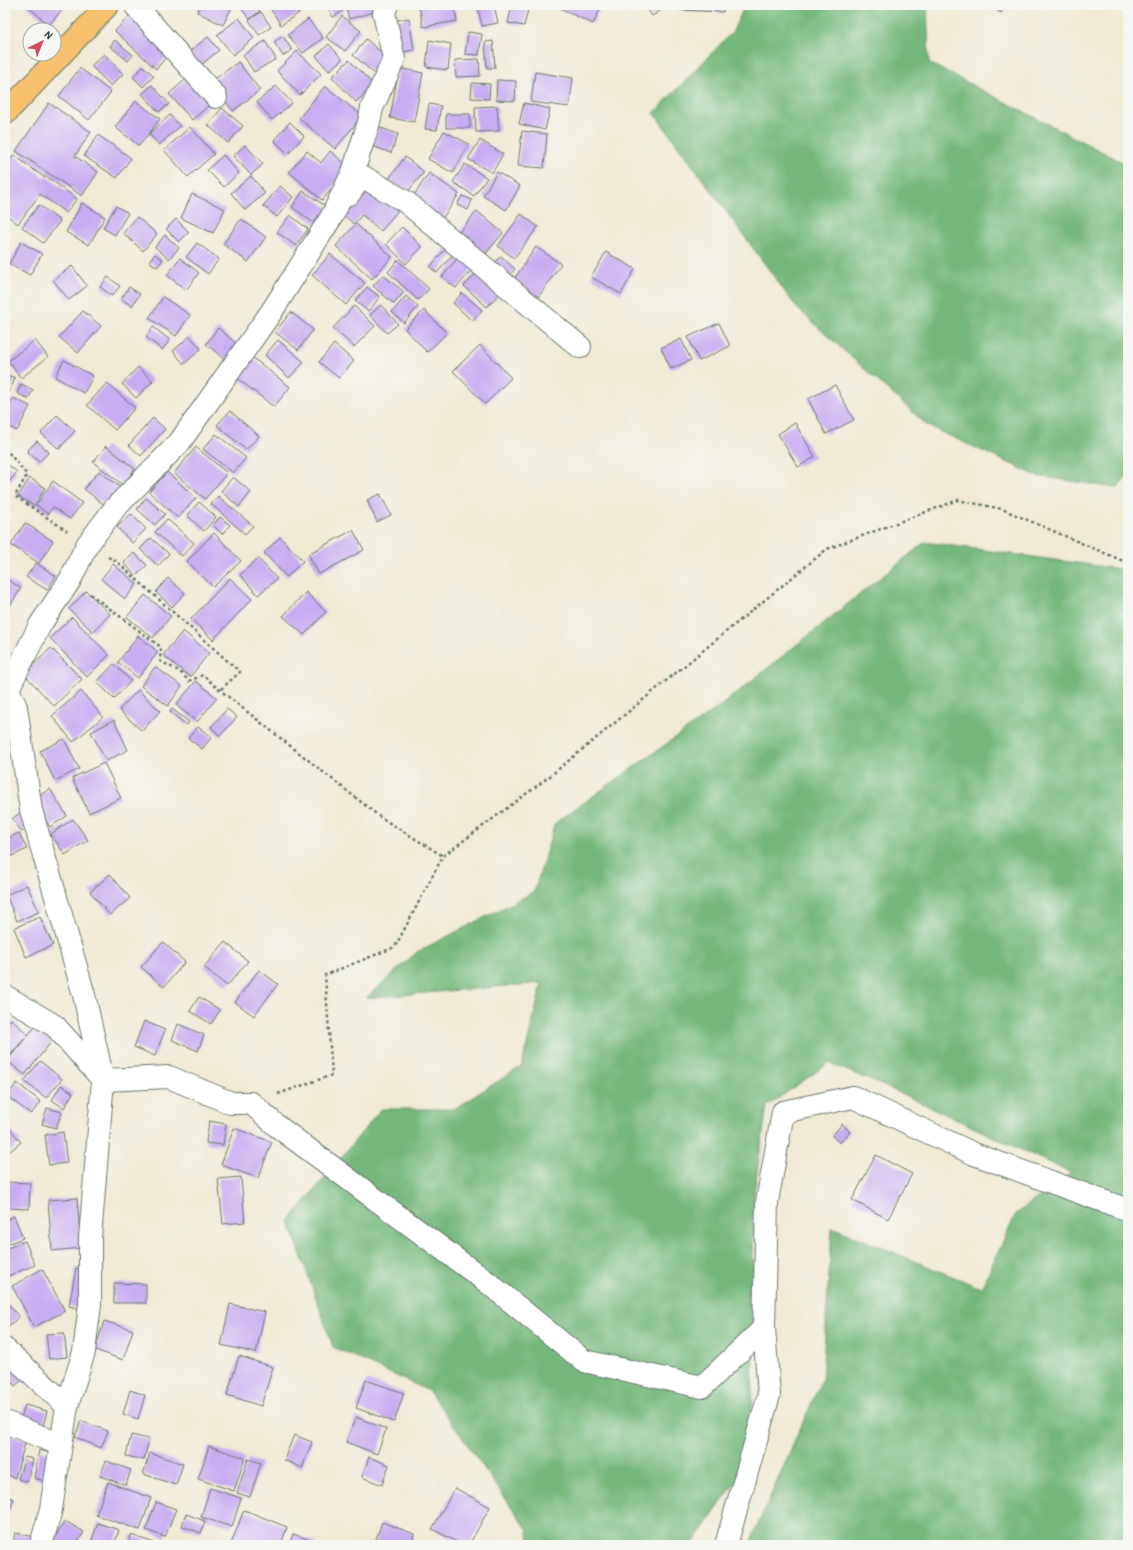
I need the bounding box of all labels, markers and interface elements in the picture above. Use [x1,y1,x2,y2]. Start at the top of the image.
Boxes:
north arrow [22,22,62,62]
text: N [42,28,56,42]

